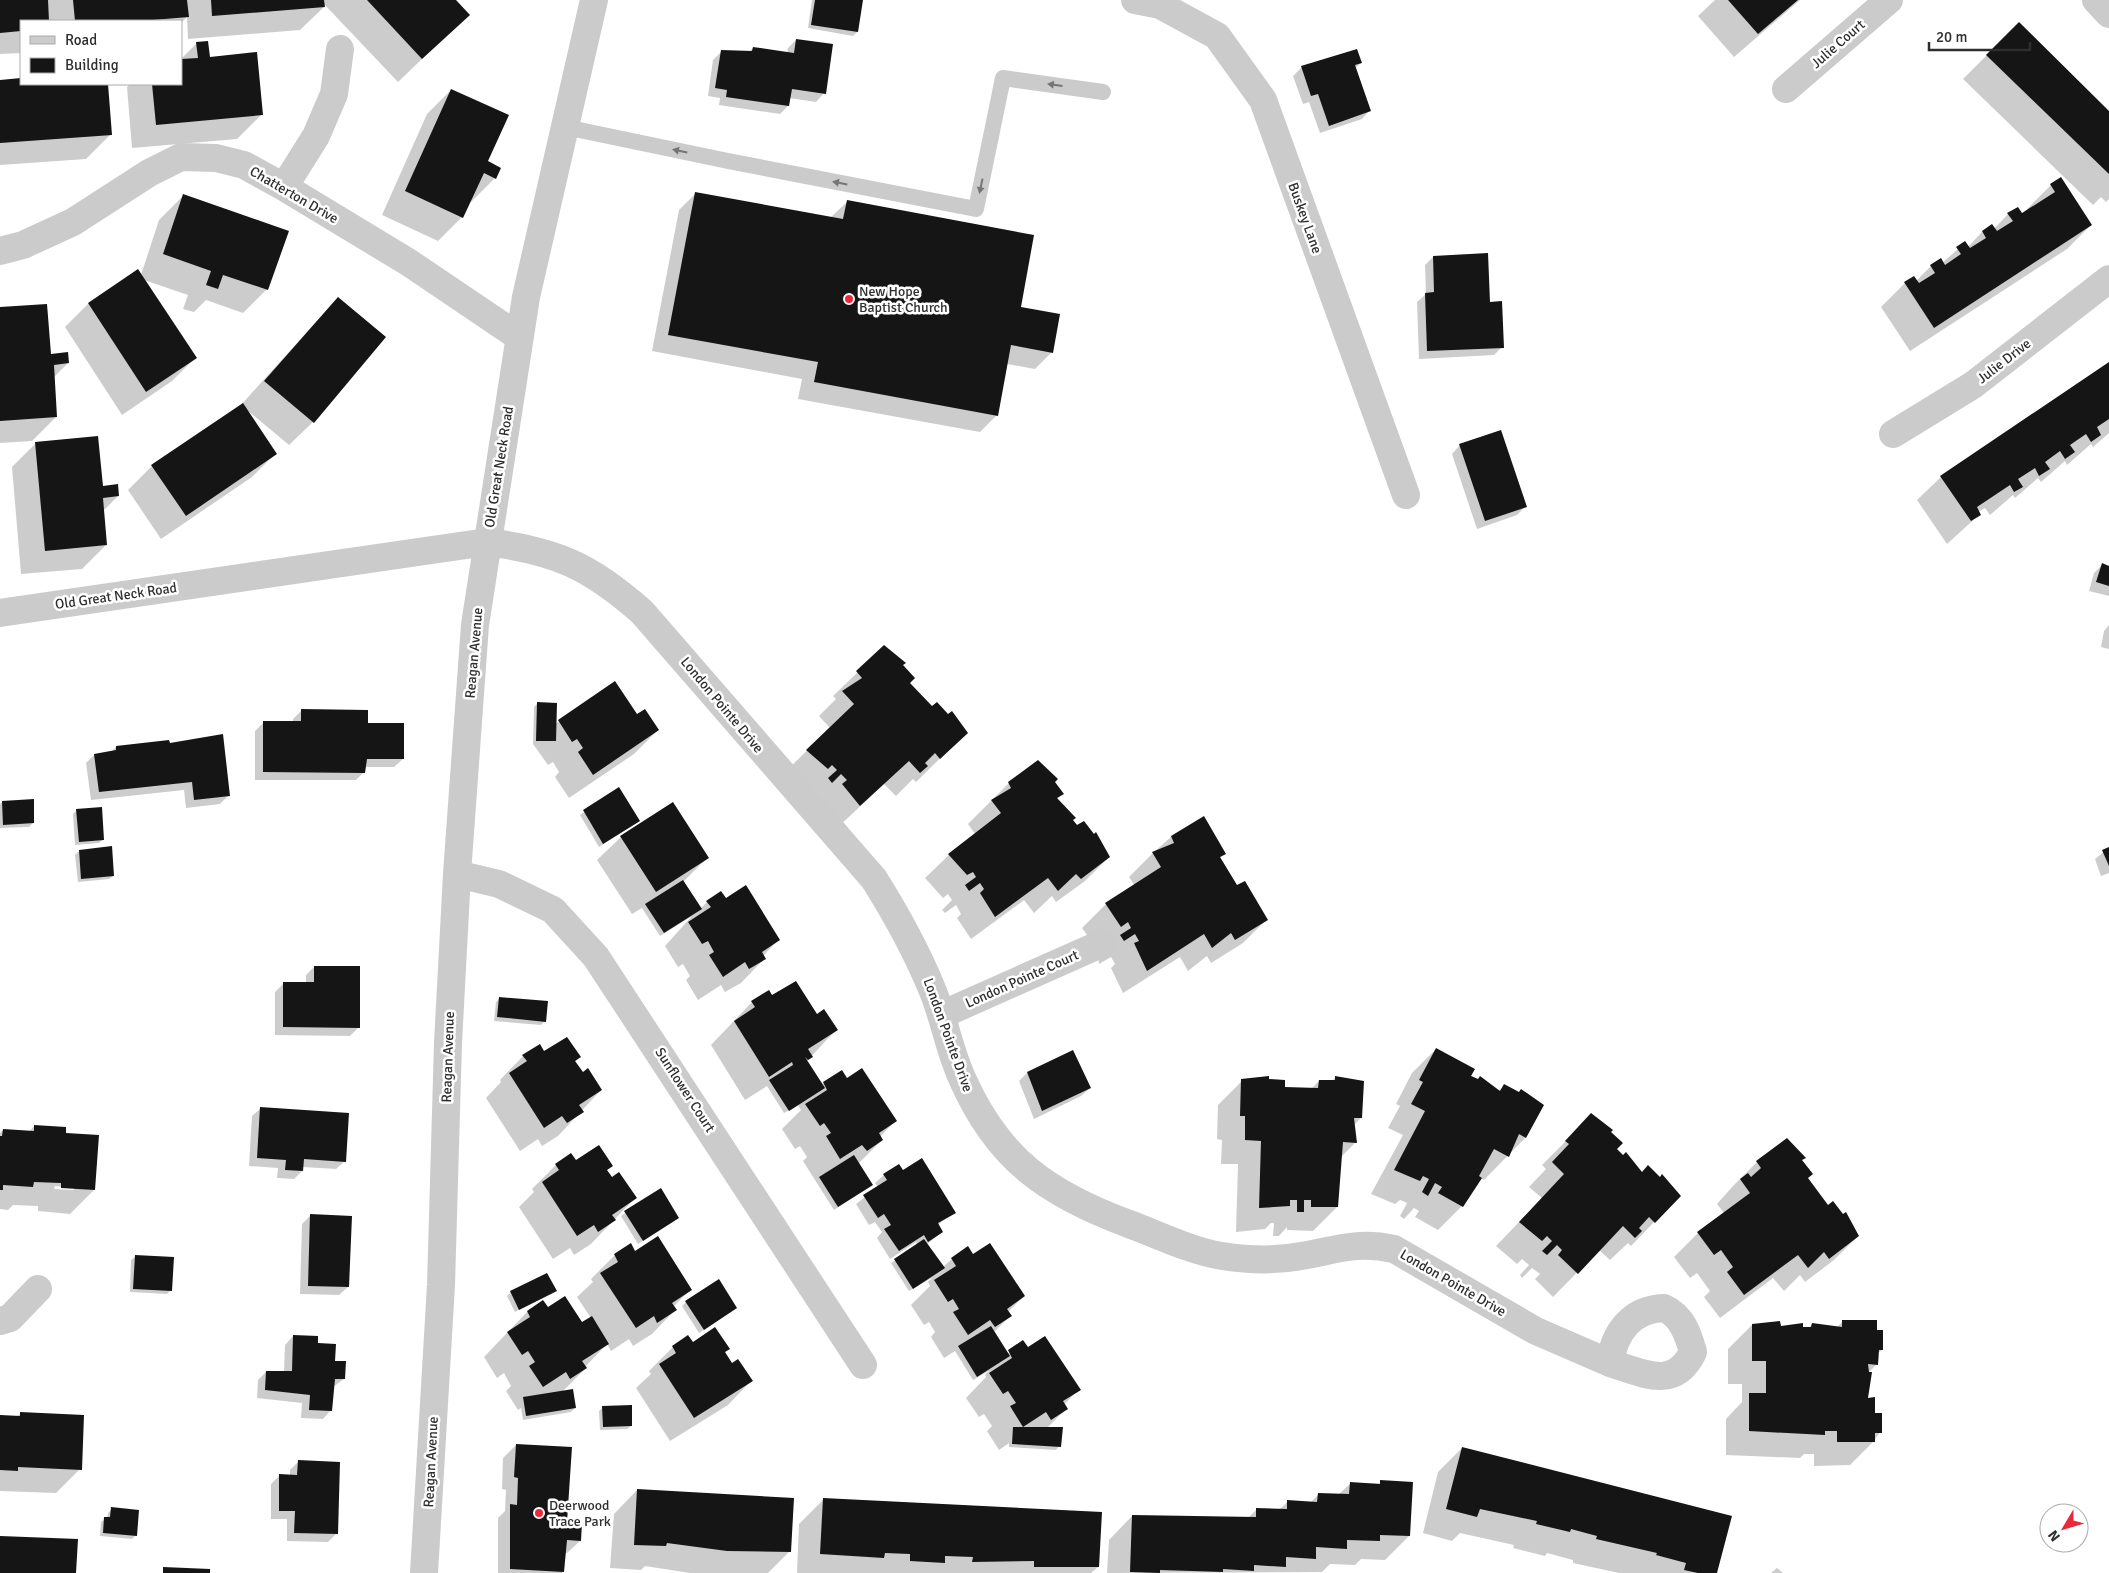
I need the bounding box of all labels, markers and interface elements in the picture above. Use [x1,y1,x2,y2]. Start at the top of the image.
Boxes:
street label: Julie Court [1808,16,1868,72]
legend [20,20,182,85]
scale bar [1929,20,2030,52]
text: 20 m [1936,28,1967,46]
text: Road [65,31,97,49]
text: Building [65,56,119,74]
one-way arrow [1046,81,1062,89]
one-way arrow [673,147,688,155]
street label: Chatterton Drive [247,163,341,227]
one-way arrow [831,178,847,186]
one-way arrow [977,178,985,193]
street label: Buskey Lane [1284,180,1326,256]
place label: New Hope Baptist Church [859,283,948,316]
marker: New Hope Baptist Church [843,293,855,305]
street label: Julie Drive [1974,335,2034,387]
street label: Old Great Neck Road [481,405,517,529]
street label: Old Great Neck Road [54,579,178,613]
street label: Reagan Avenue [462,607,486,699]
street label: London Pointe Drive [677,654,767,756]
street label: London Pointe Court [963,946,1081,1012]
street label: London Pointe Drive [920,976,976,1094]
street label: Reagan Avenue [438,1011,458,1103]
street label: Sunflower Court [651,1044,719,1136]
street label: London Pointe Drive [1397,1246,1509,1320]
street label: Reagan Avenue [420,1416,442,1508]
place label: Deerwood Trace Park [549,1497,611,1530]
north arrow [2039,1503,2089,1553]
marker: Deerwood Trace Park [533,1507,545,1519]
text: N [2044,1527,2064,1545]

